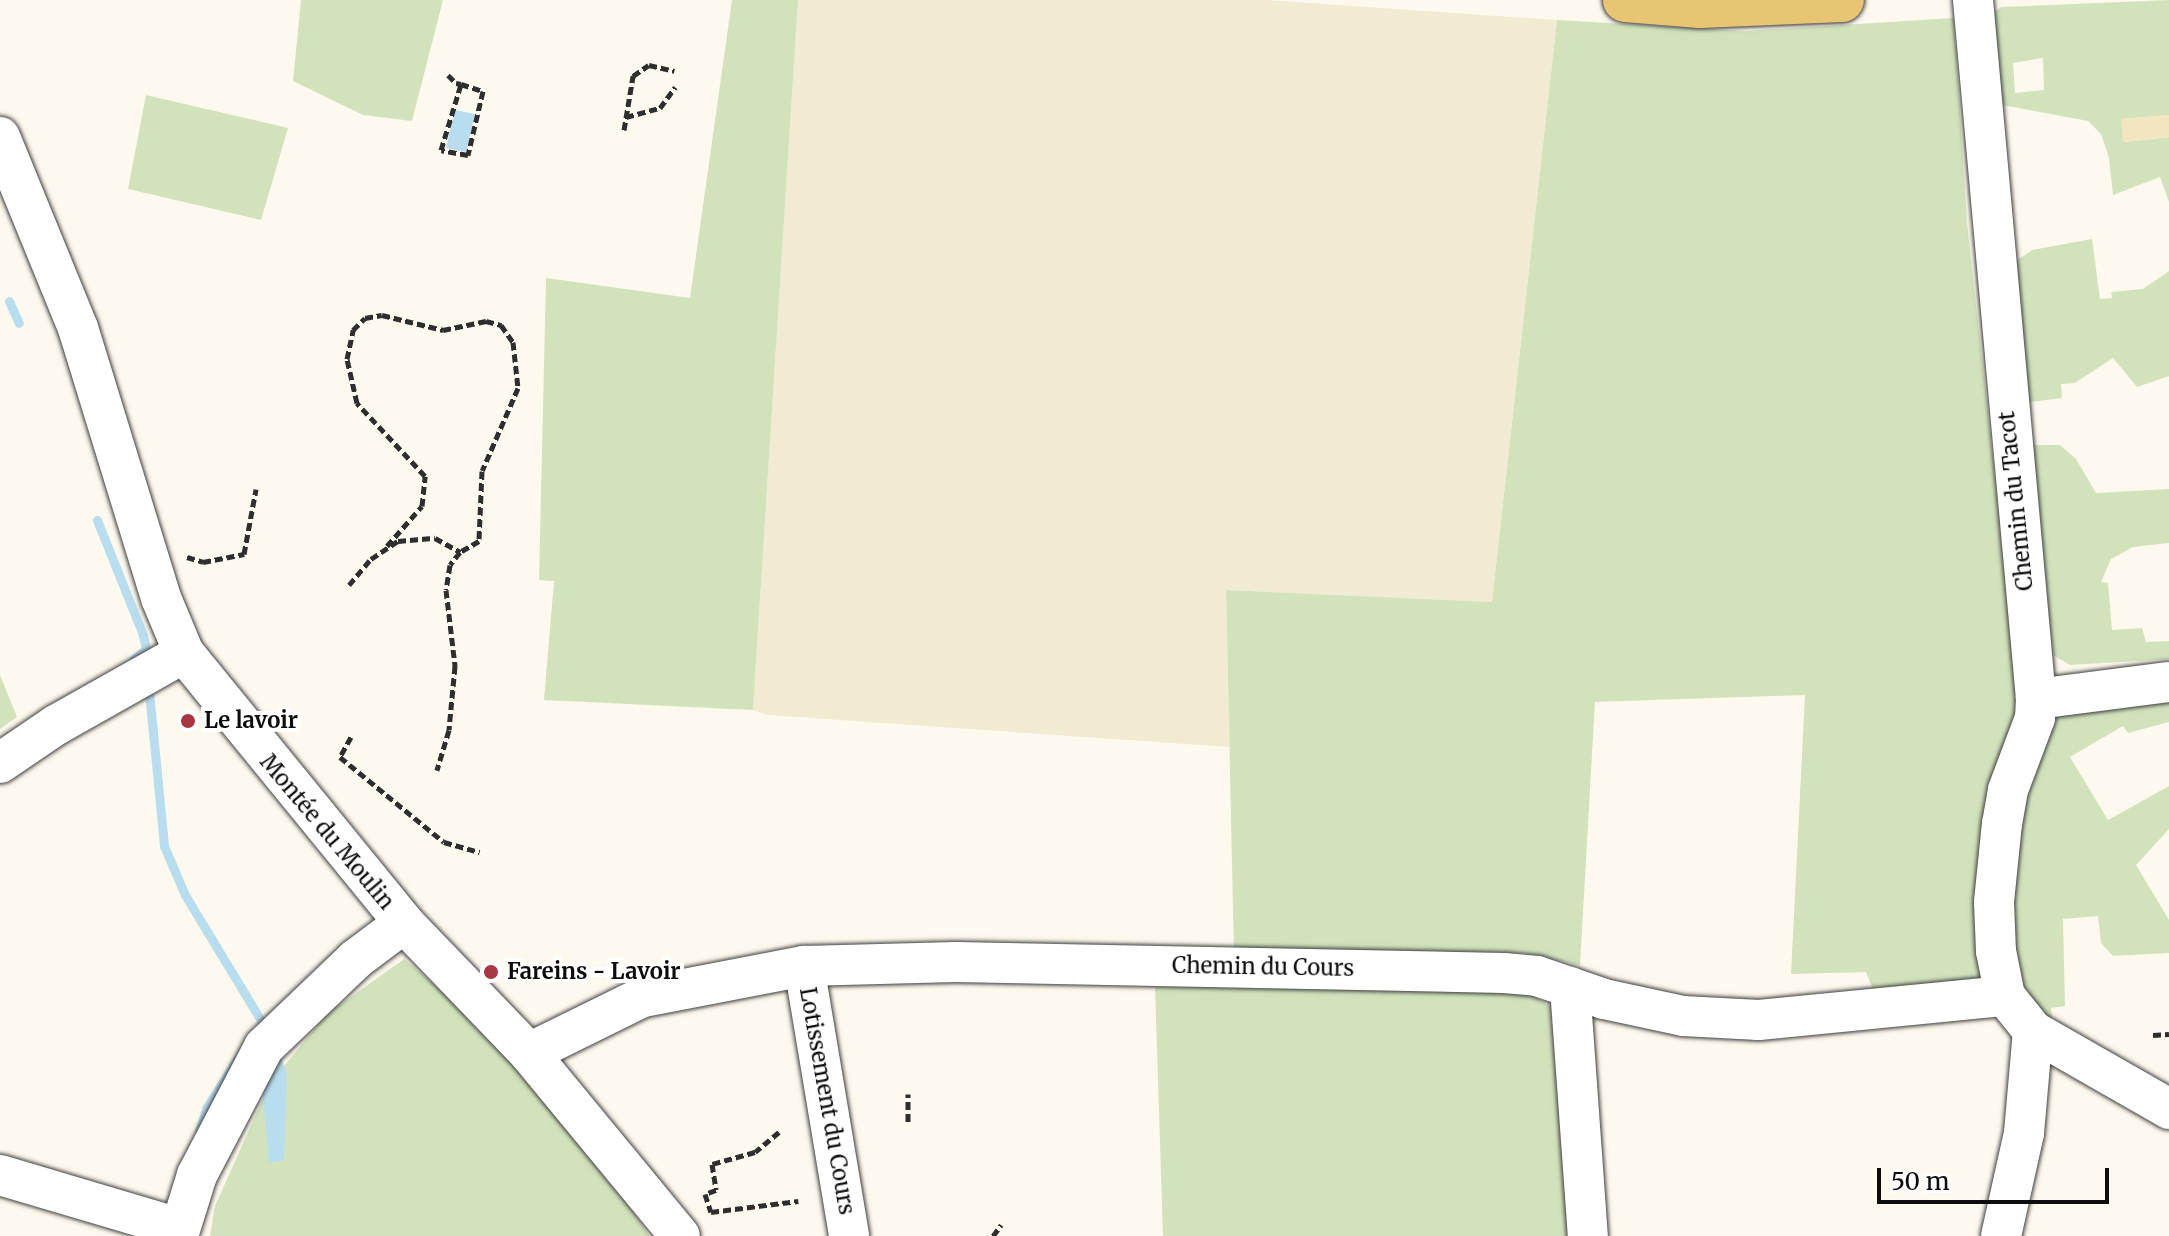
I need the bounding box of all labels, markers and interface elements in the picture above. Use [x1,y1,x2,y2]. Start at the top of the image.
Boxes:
street label: Chemin du Tacot [1993,410,2039,592]
place label: Le lavoir [204,708,298,734]
marker: Le lavoir [179,712,197,730]
street label: Montée du Moulin [254,749,400,915]
street label: Chemin du Cours [1172,952,1354,982]
place label: Fareins - Lavoir [507,959,681,985]
marker: Fareins - Lavoir [482,963,500,981]
street label: Lotissement du Cours [794,985,860,1217]
scale bar [1881,1152,2113,1202]
text: 50 m [1891,1166,1950,1197]

